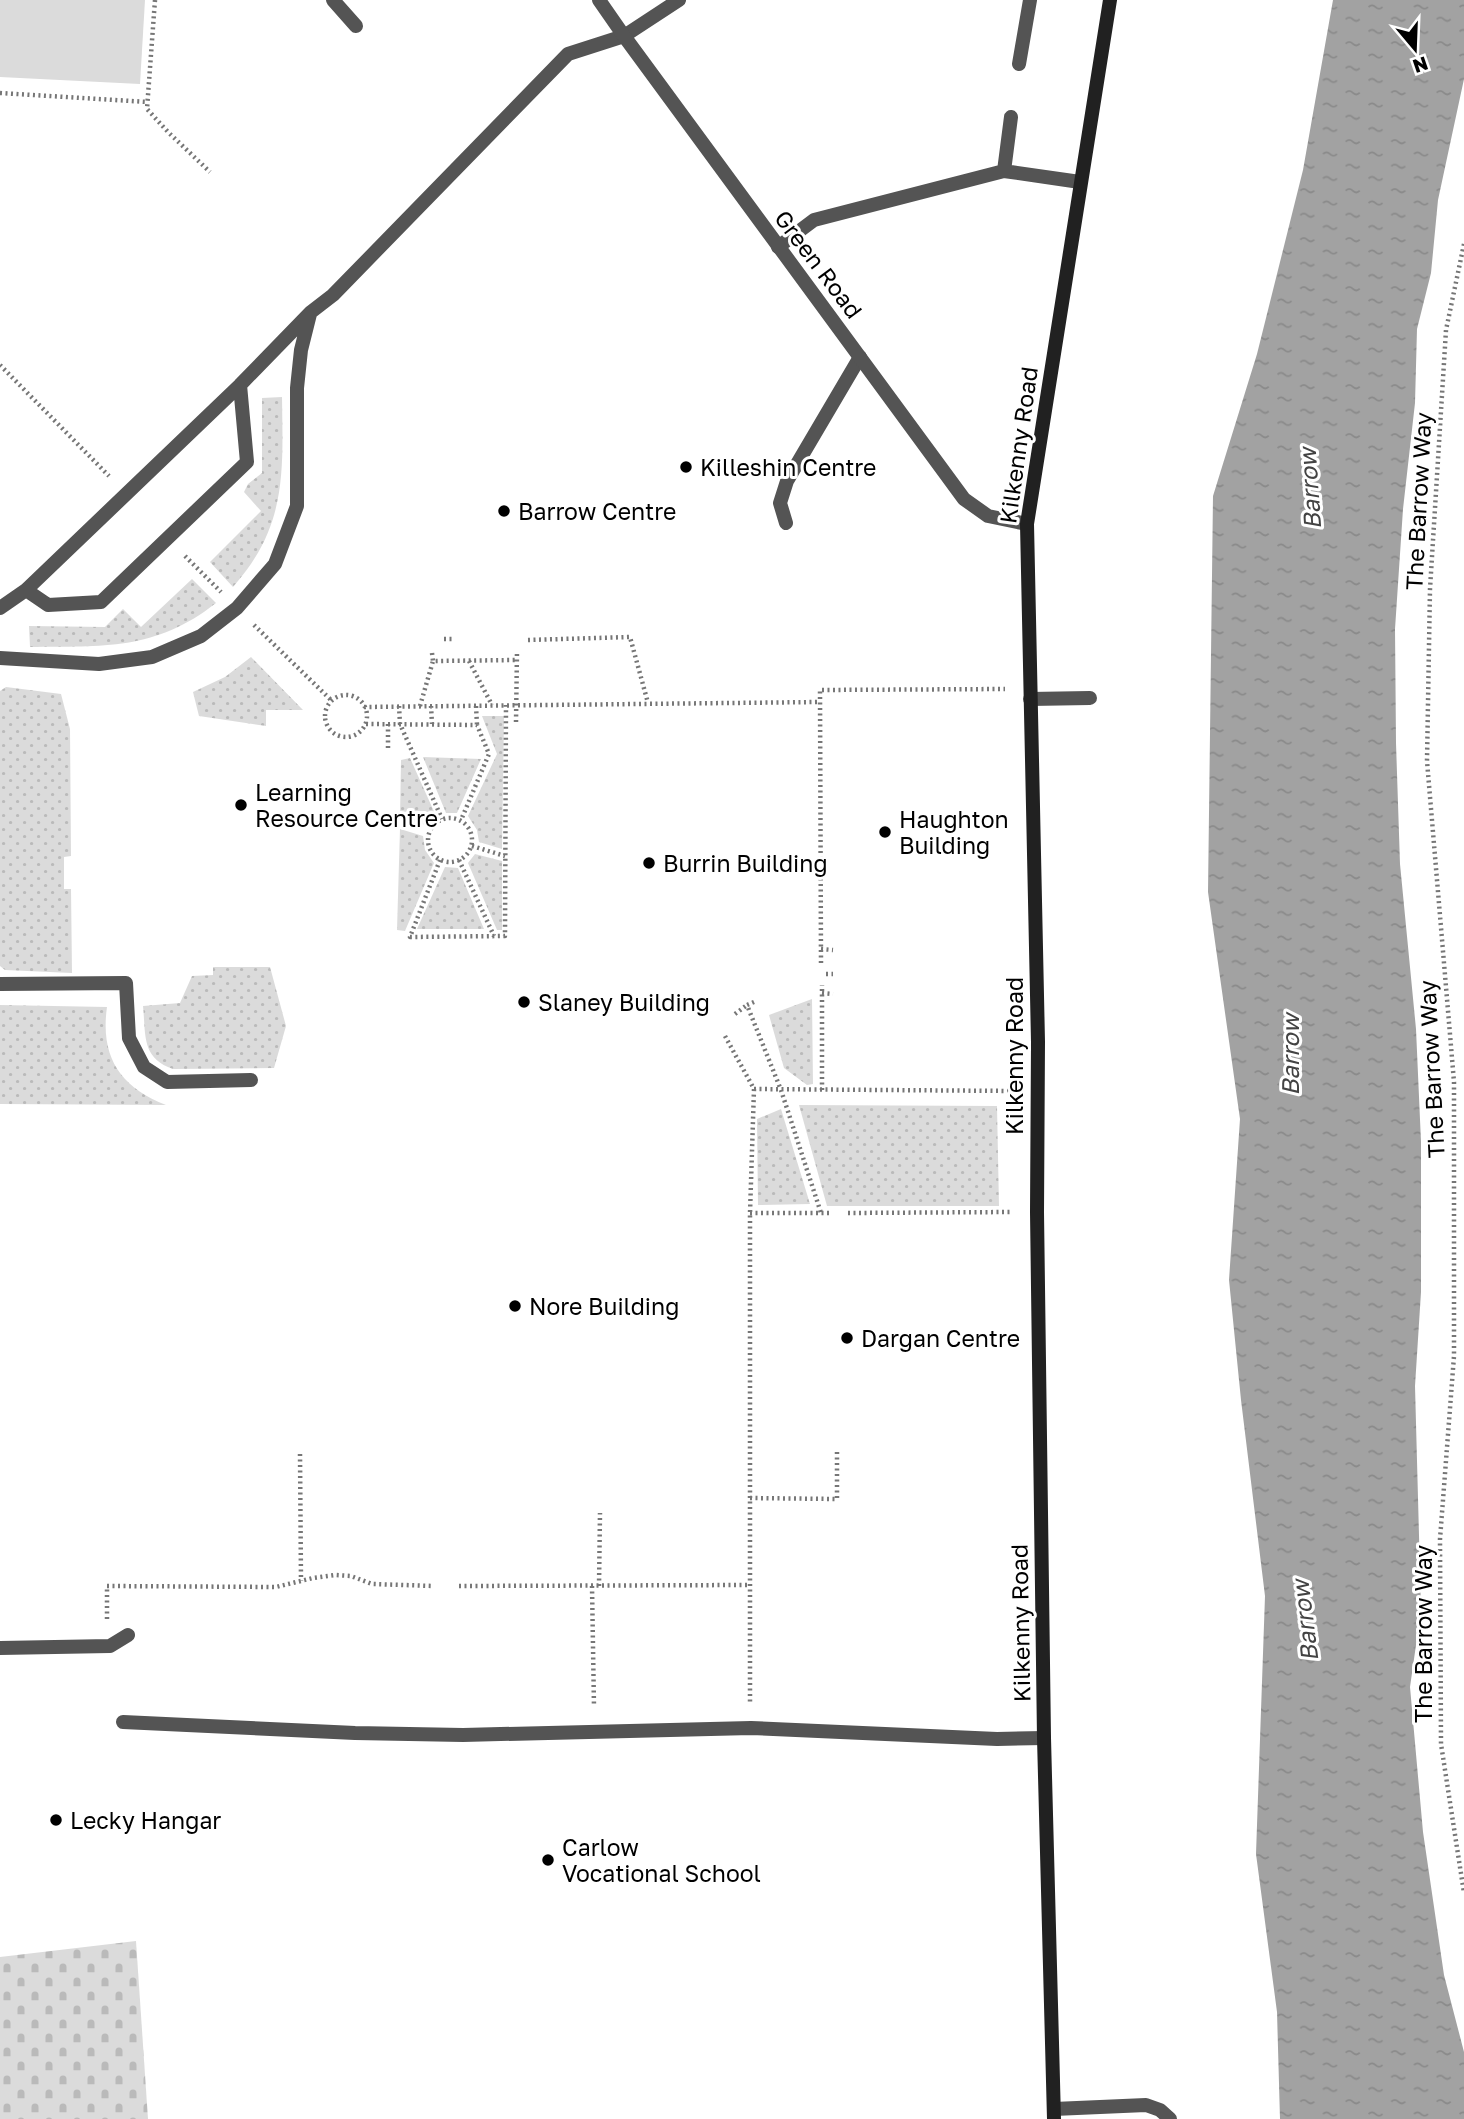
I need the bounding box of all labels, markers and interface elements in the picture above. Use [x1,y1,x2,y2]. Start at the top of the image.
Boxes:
north arrow [1380,14,1450,84]
text: N [1410,52,1431,79]
street label: Green Road [769,205,869,323]
street label: Kilkenny Road [993,365,1043,525]
street label: The Barrow Way [1399,411,1437,591]
water label: Barrow [1292,445,1326,531]
place label: Killeshin Centre [700,453,876,481]
marker: Killeshin Centre [678,459,694,475]
place label: Barrow Centre [518,497,676,525]
marker: Barrow Centre [496,503,512,519]
place label: Learning Resource Centre [255,778,438,832]
marker: Learning Resource Centre [233,797,249,813]
place label: Haughton Building [899,805,1009,859]
marker: Haughton Building [877,824,893,840]
place label: Burrin Building [663,849,828,877]
marker: Burrin Building [641,855,657,871]
street label: Kilkenny Road [1000,977,1028,1135]
street label: The Barrow Way [1412,979,1450,1159]
place label: Slaney Building [538,988,710,1016]
marker: Slaney Building [516,994,532,1010]
water label: Barrow [1275,1012,1304,1096]
place label: Nore Building [529,1292,679,1320]
marker: Nore Building [507,1298,523,1314]
place label: Dargan Centre [861,1324,1020,1352]
marker: Dargan Centre [839,1330,855,1346]
street label: Kilkenny Road [1005,1544,1035,1702]
street label: The Barrow Way [1409,1545,1437,1723]
water label: Barrow [1284,1576,1323,1663]
place label: Lecky Hangar [70,1806,221,1834]
marker: Lecky Hangar [48,1812,64,1828]
place label: Carlow Vocational School [562,1833,761,1887]
marker: Carlow Vocational School [540,1852,556,1868]

